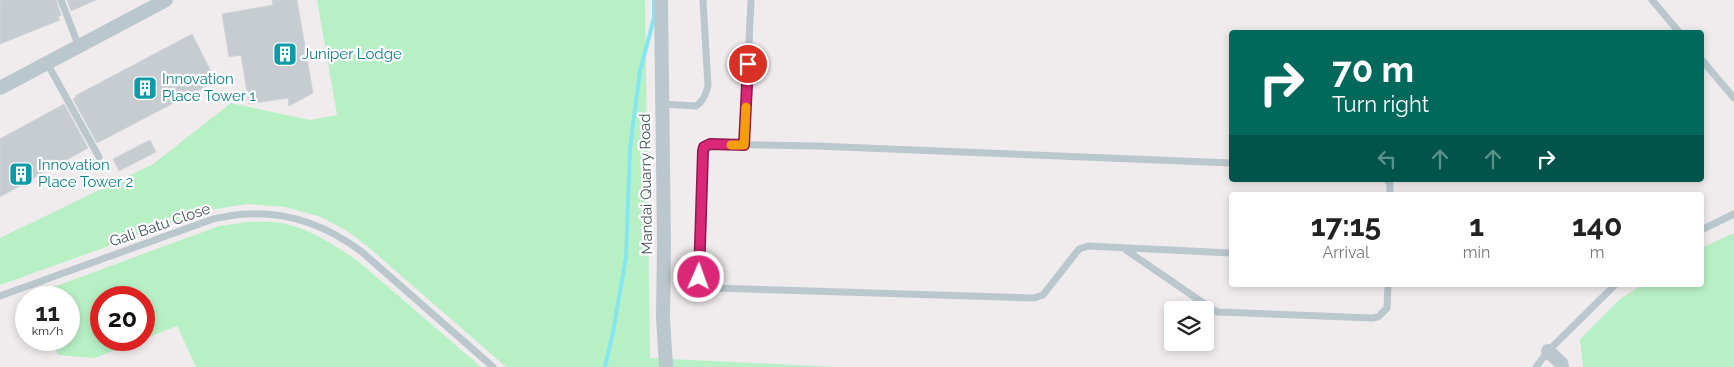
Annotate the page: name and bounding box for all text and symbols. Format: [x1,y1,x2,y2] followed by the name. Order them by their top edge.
[272,41,298,67] building icon: Juniper Lodge
[727,43,769,85] pin
[302,45,402,63] place label: Juniper Lodge
[1332,49,1414,90] text: 70 m
[734,50,762,78] icon: arrive
[1249,50,1314,115] icon: right
[162,70,257,105] place label: Innovation Place Tower 1
[132,75,158,101] building icon: Innovation Place Tower 1
[1332,91,1429,117] text: Turn right
[636,113,656,255] street label: Mandai Quarry Road
[1373,145,1401,173] icon: left
[1426,145,1454,173] icon: ahead
[1479,145,1507,173] icon: ahead
[1532,145,1560,173] icon: right
[38,156,134,191] place label: Innovation Place Tower 2
[8,161,34,187] building icon: Innovation Place Tower 2
[107,199,213,251] street label: Gali Batu Close
[1311,208,1381,243] text: 17:15
[1469,208,1484,243] text: 1
[1572,208,1622,243] text: 140
[1322,243,1369,262] text: Arrival
[1463,243,1490,262] text: min
[1590,243,1605,262] text: m
[672,250,724,302] position arrow
[90,286,155,351] speed limit sign: 20
[35,297,60,327] text: 11
[1164,301,1214,351] map controls
[1164,301,1214,351] button: layers
[32,324,63,338] text: km/h

